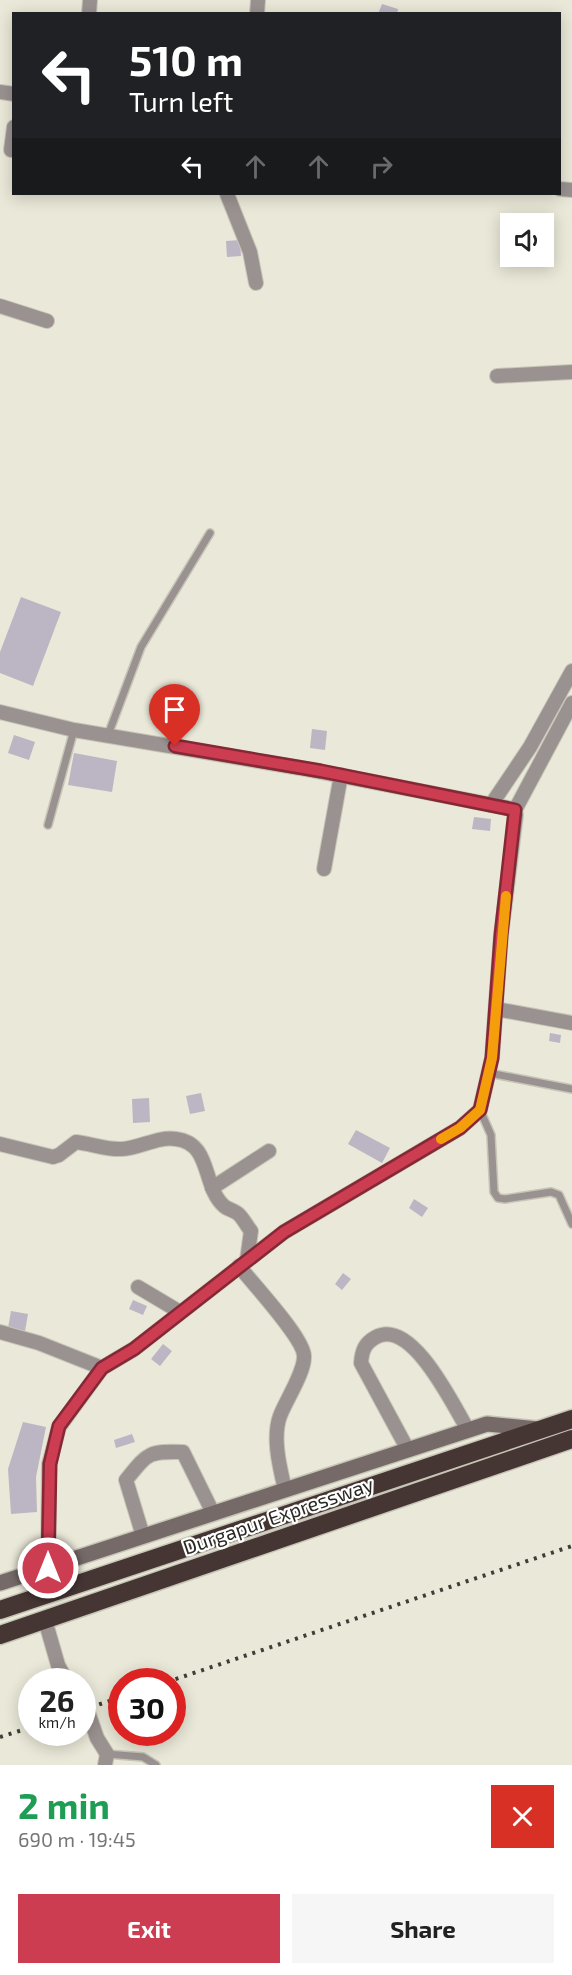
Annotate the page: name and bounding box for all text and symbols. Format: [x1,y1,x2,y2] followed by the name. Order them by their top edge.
[129,34,243,84] text: 510 m
[30,36,108,114] icon: left
[129,85,233,117] text: Turn left
[176,150,209,183] icon: left
[239,150,272,183] icon: ahead
[302,150,335,183] icon: ahead
[365,150,398,183] icon: right
[500,213,554,267] map controls
[500,213,554,267] button: sound
[149,684,200,746] pin
[158,693,191,726] icon: arrive
[180,1471,377,1559] street label: Durgapur Expressway
[16,1536,80,1600] position arrow
[108,1668,186,1746] speed limit sign: 30
[39,1682,75,1718] text: 26
[38,1713,76,1731] text: km/h
[18,1783,110,1826] text: 2 min
[491,1785,554,1848] button: close
[18,1827,136,1851] text: 690 m · 19:45
[18,1894,280,1963] button: Exit
[292,1894,554,1963] button: Share

